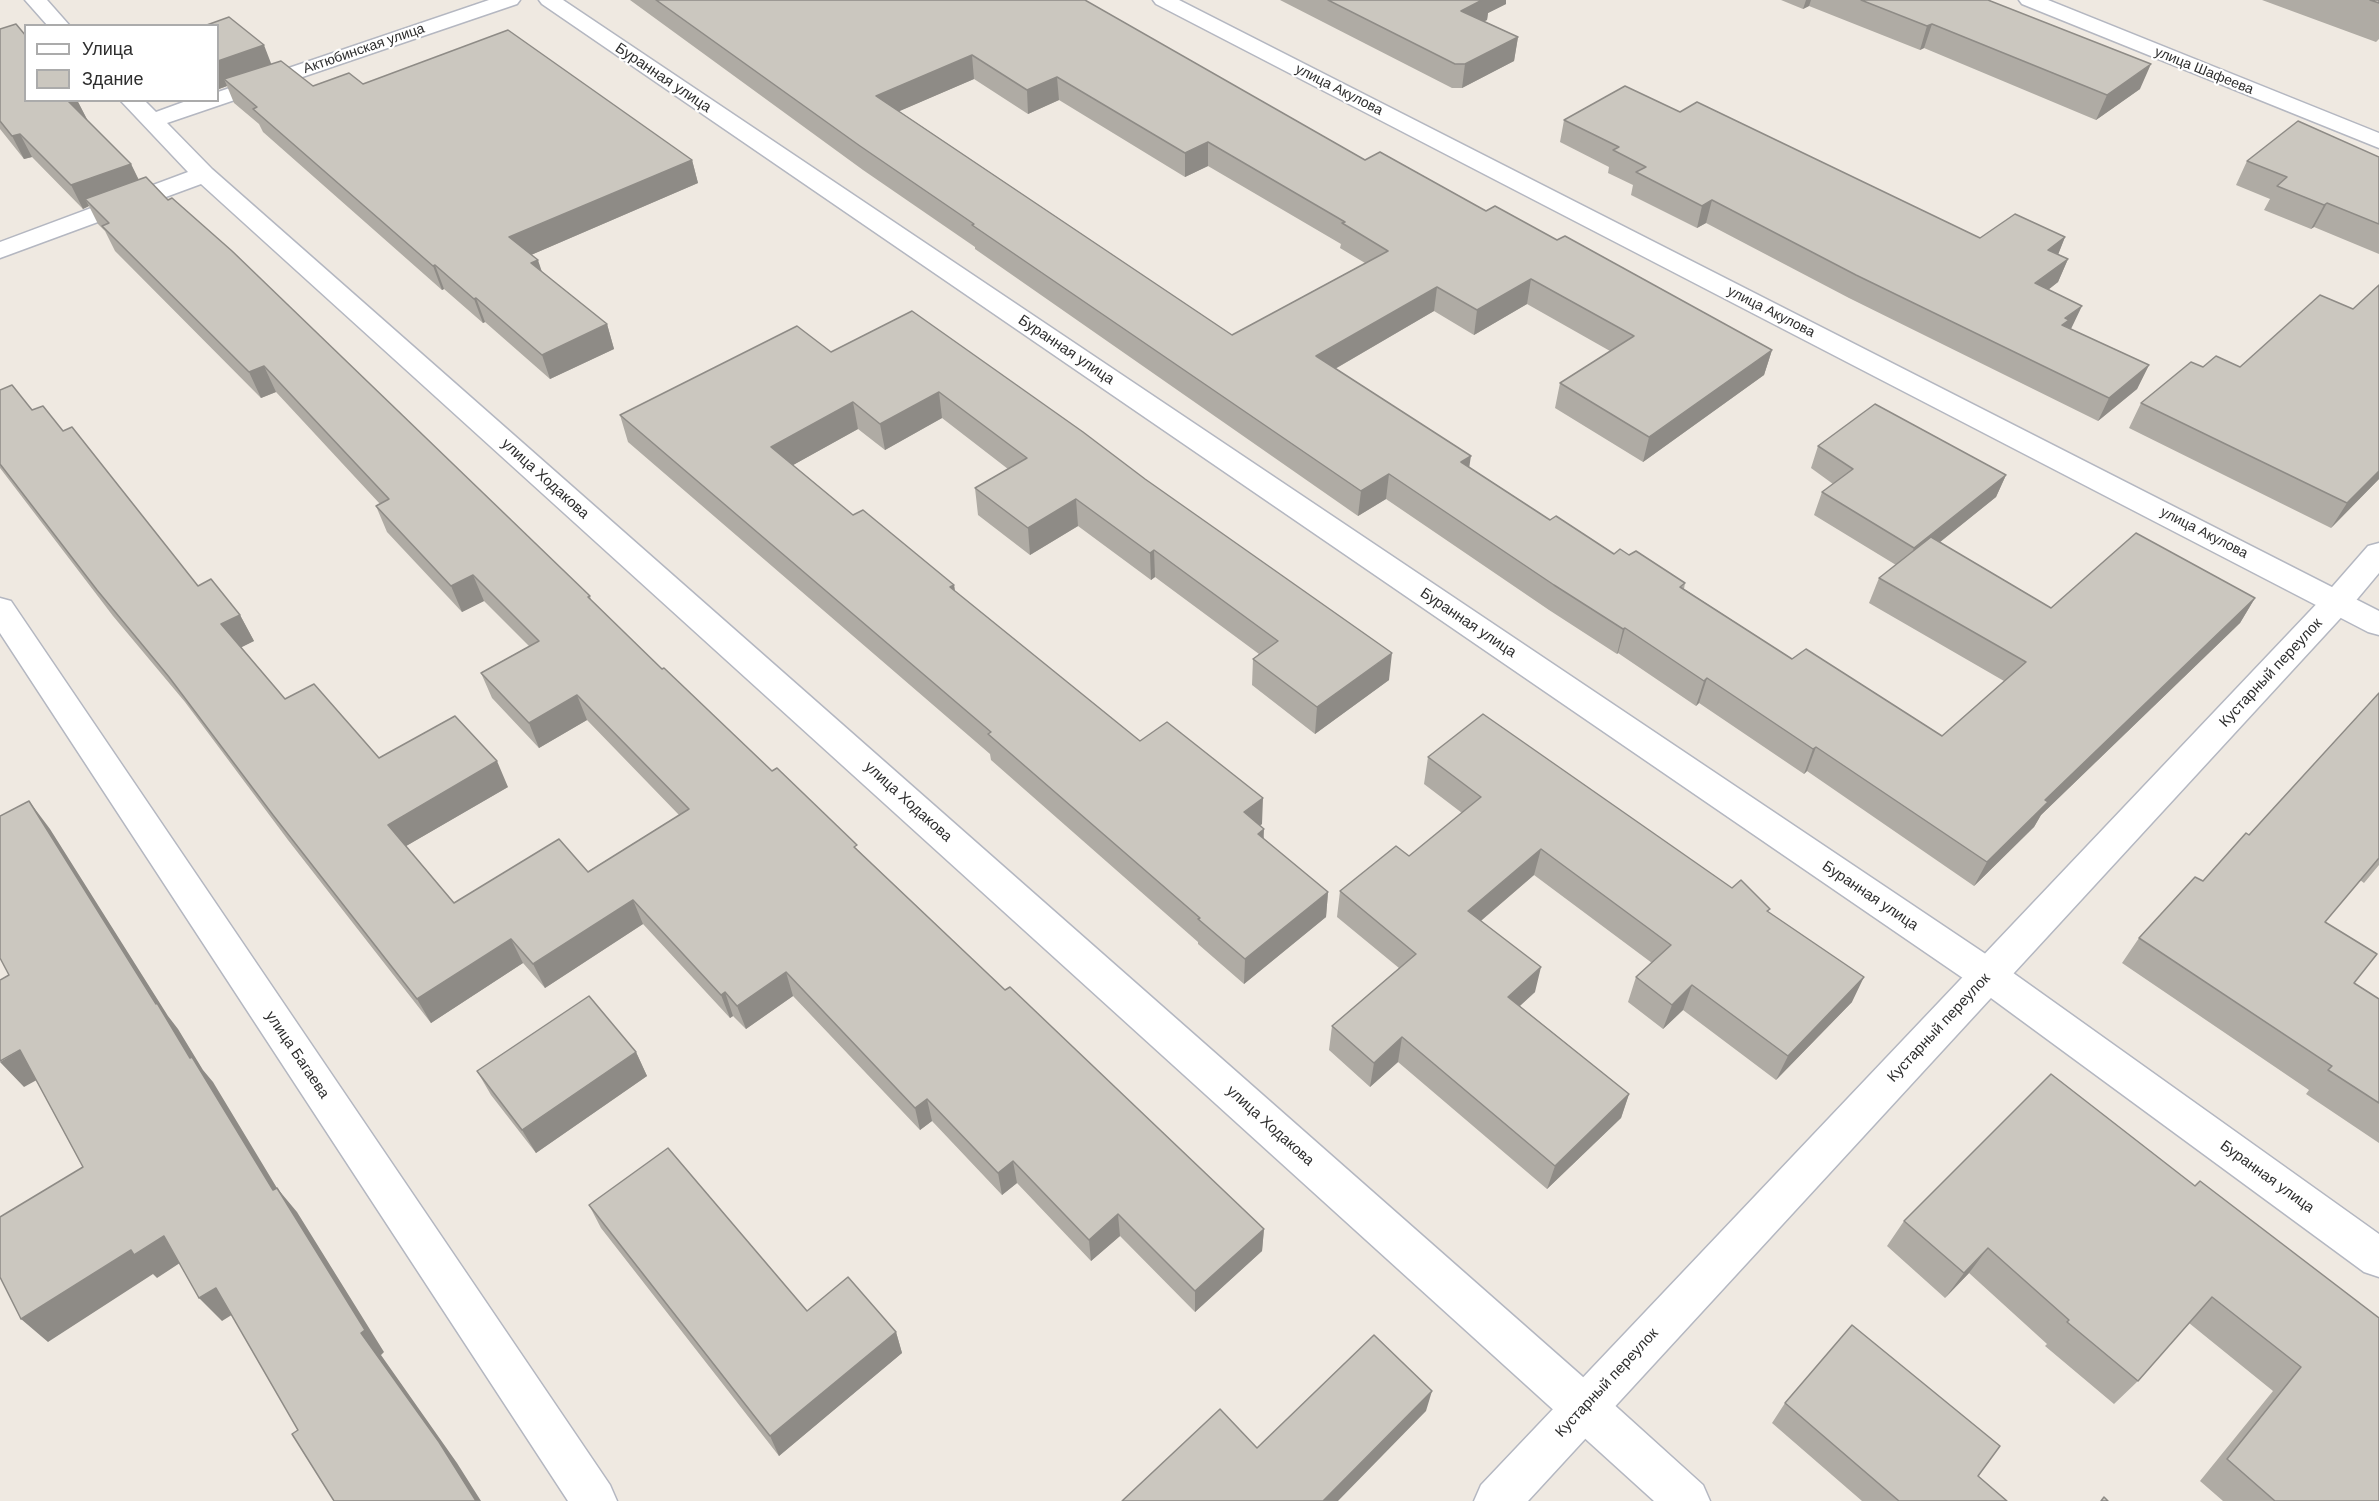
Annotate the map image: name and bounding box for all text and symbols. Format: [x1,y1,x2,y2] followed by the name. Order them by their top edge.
[301,20,427,78] street label: Актюбинская улица
[24,24,219,102] legend
[82,39,133,59] text: Улица
[612,39,714,117] street label: Буранная улица
[2152,44,2256,98] street label: улица Шафеева
[1292,61,1386,119] street label: улица Акулова
[82,69,143,89] text: Здание
[1724,283,1818,341] street label: улица Акулова
[1015,311,1117,389] street label: Буранная улица
[498,435,592,523] street label: улица Ходакова
[2157,504,2251,562] street label: улица Акулова
[1417,584,1519,662] street label: Буранная улица
[2216,615,2326,731] street label: Кустарный переулок
[861,758,955,846] street label: улица Ходакова
[1819,857,1921,935] street label: Буранная улица
[1884,970,1994,1086] street label: Кустарный переулок
[261,1008,333,1102] street label: улица Багаева
[1223,1082,1317,1170] street label: улица Ходакова
[2216,1137,2318,1217] street label: Буранная улица
[1552,1325,1662,1441] street label: Кустарный переулок

